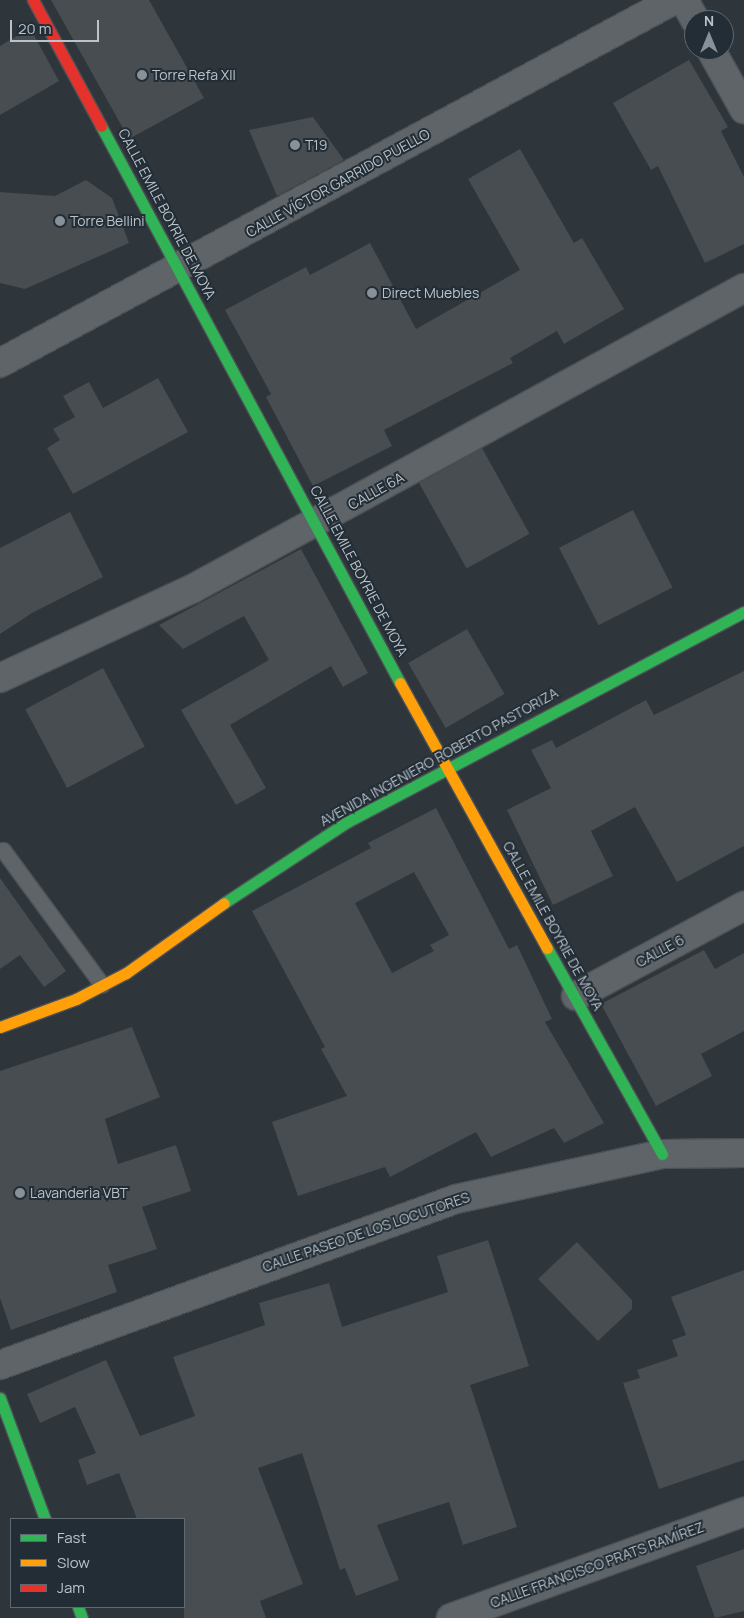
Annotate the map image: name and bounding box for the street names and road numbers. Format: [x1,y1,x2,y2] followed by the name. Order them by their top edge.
[243,125,433,241] street label: CALLE VÍCTOR GARRIDO PUELLO
[115,126,219,302] street label: CALLE EMILE BOYRIE DE MOYA
[345,469,407,513] street label: CALLE 6A
[307,483,411,659] street label: CALLE EMILE BOYRIE DE MOYA
[317,684,561,830] street label: AVENIDA INGENIERO ROBERTO PASTORIZA
[499,838,607,1014] street label: CALLE EMILE BOYRIE DE MOYA
[633,931,687,971] street label: CALLE 6
[260,1189,472,1275] street label: CALLE PASEO DE LOS LOCUTORES
[488,1518,706,1612] street label: CALLE FRANCISCO PRATS RAMÍREZ

